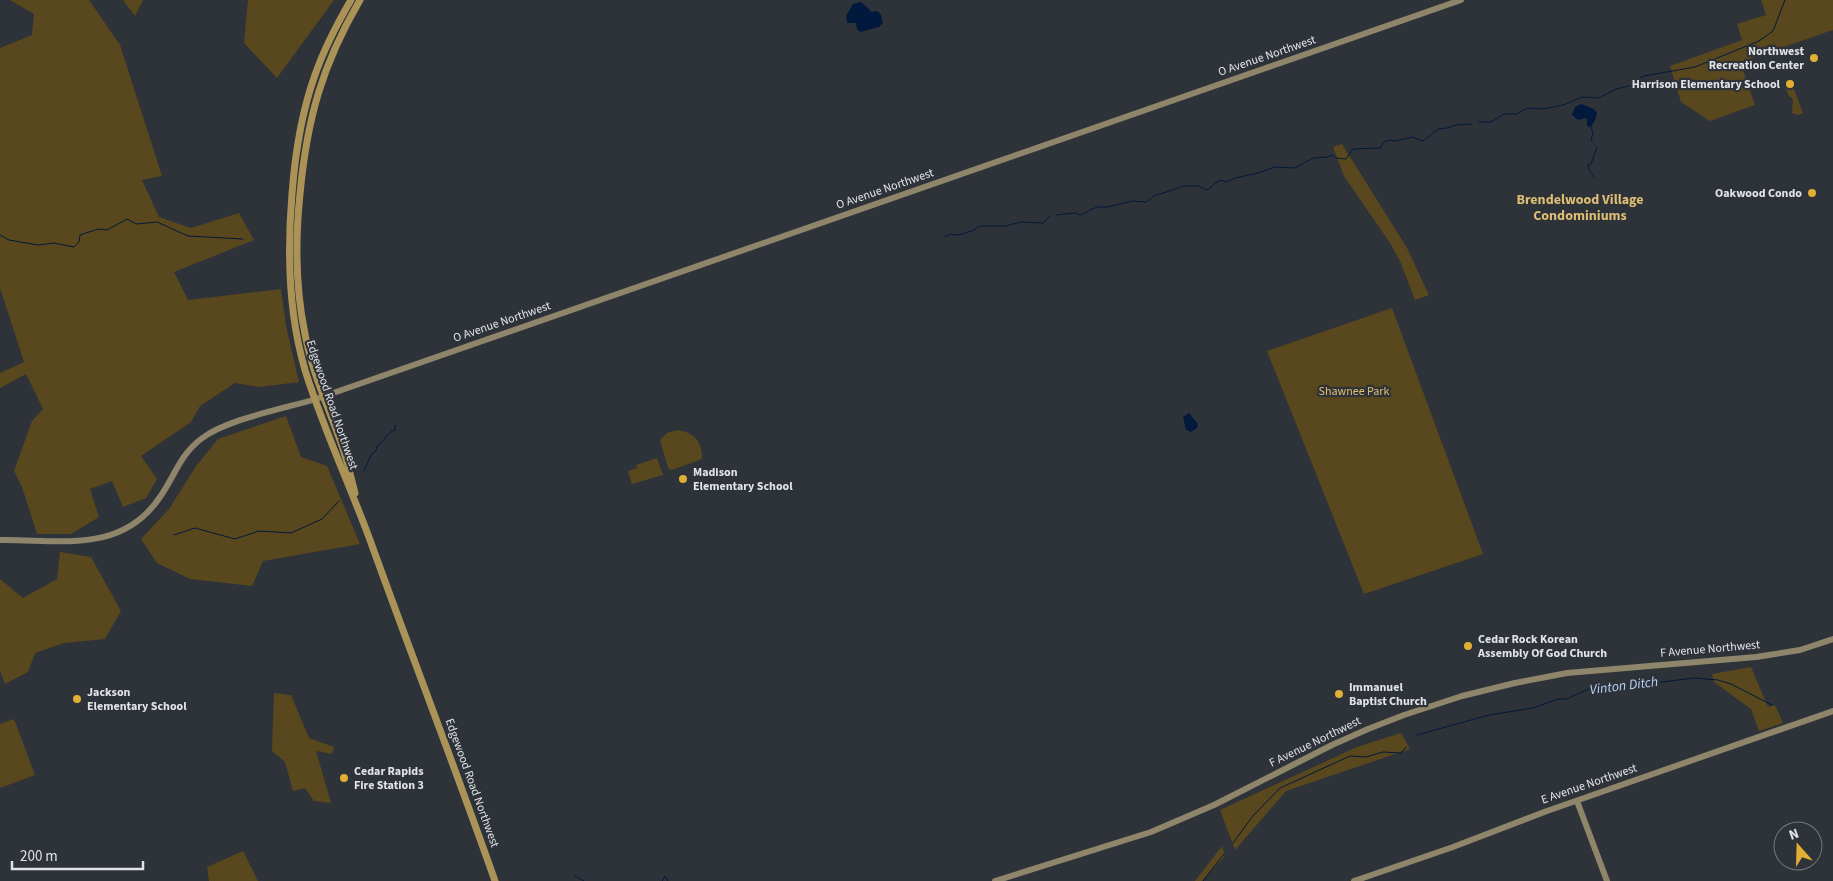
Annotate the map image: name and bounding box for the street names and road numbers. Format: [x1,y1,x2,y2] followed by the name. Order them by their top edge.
[1216,31,1318,81] street label: O Avenue Northwest
[834,164,936,214] street label: O Avenue Northwest
[451,297,553,347] street label: O Avenue Northwest
[302,338,362,472] street label: Edgewood Road Northwest
[1659,636,1761,662] street label: F Avenue Northwest
[1266,712,1364,772] street label: F Avenue Northwest
[441,716,503,850] street label: Edgewood Road Northwest
[1539,760,1639,808] street label: E Avenue Northwest

